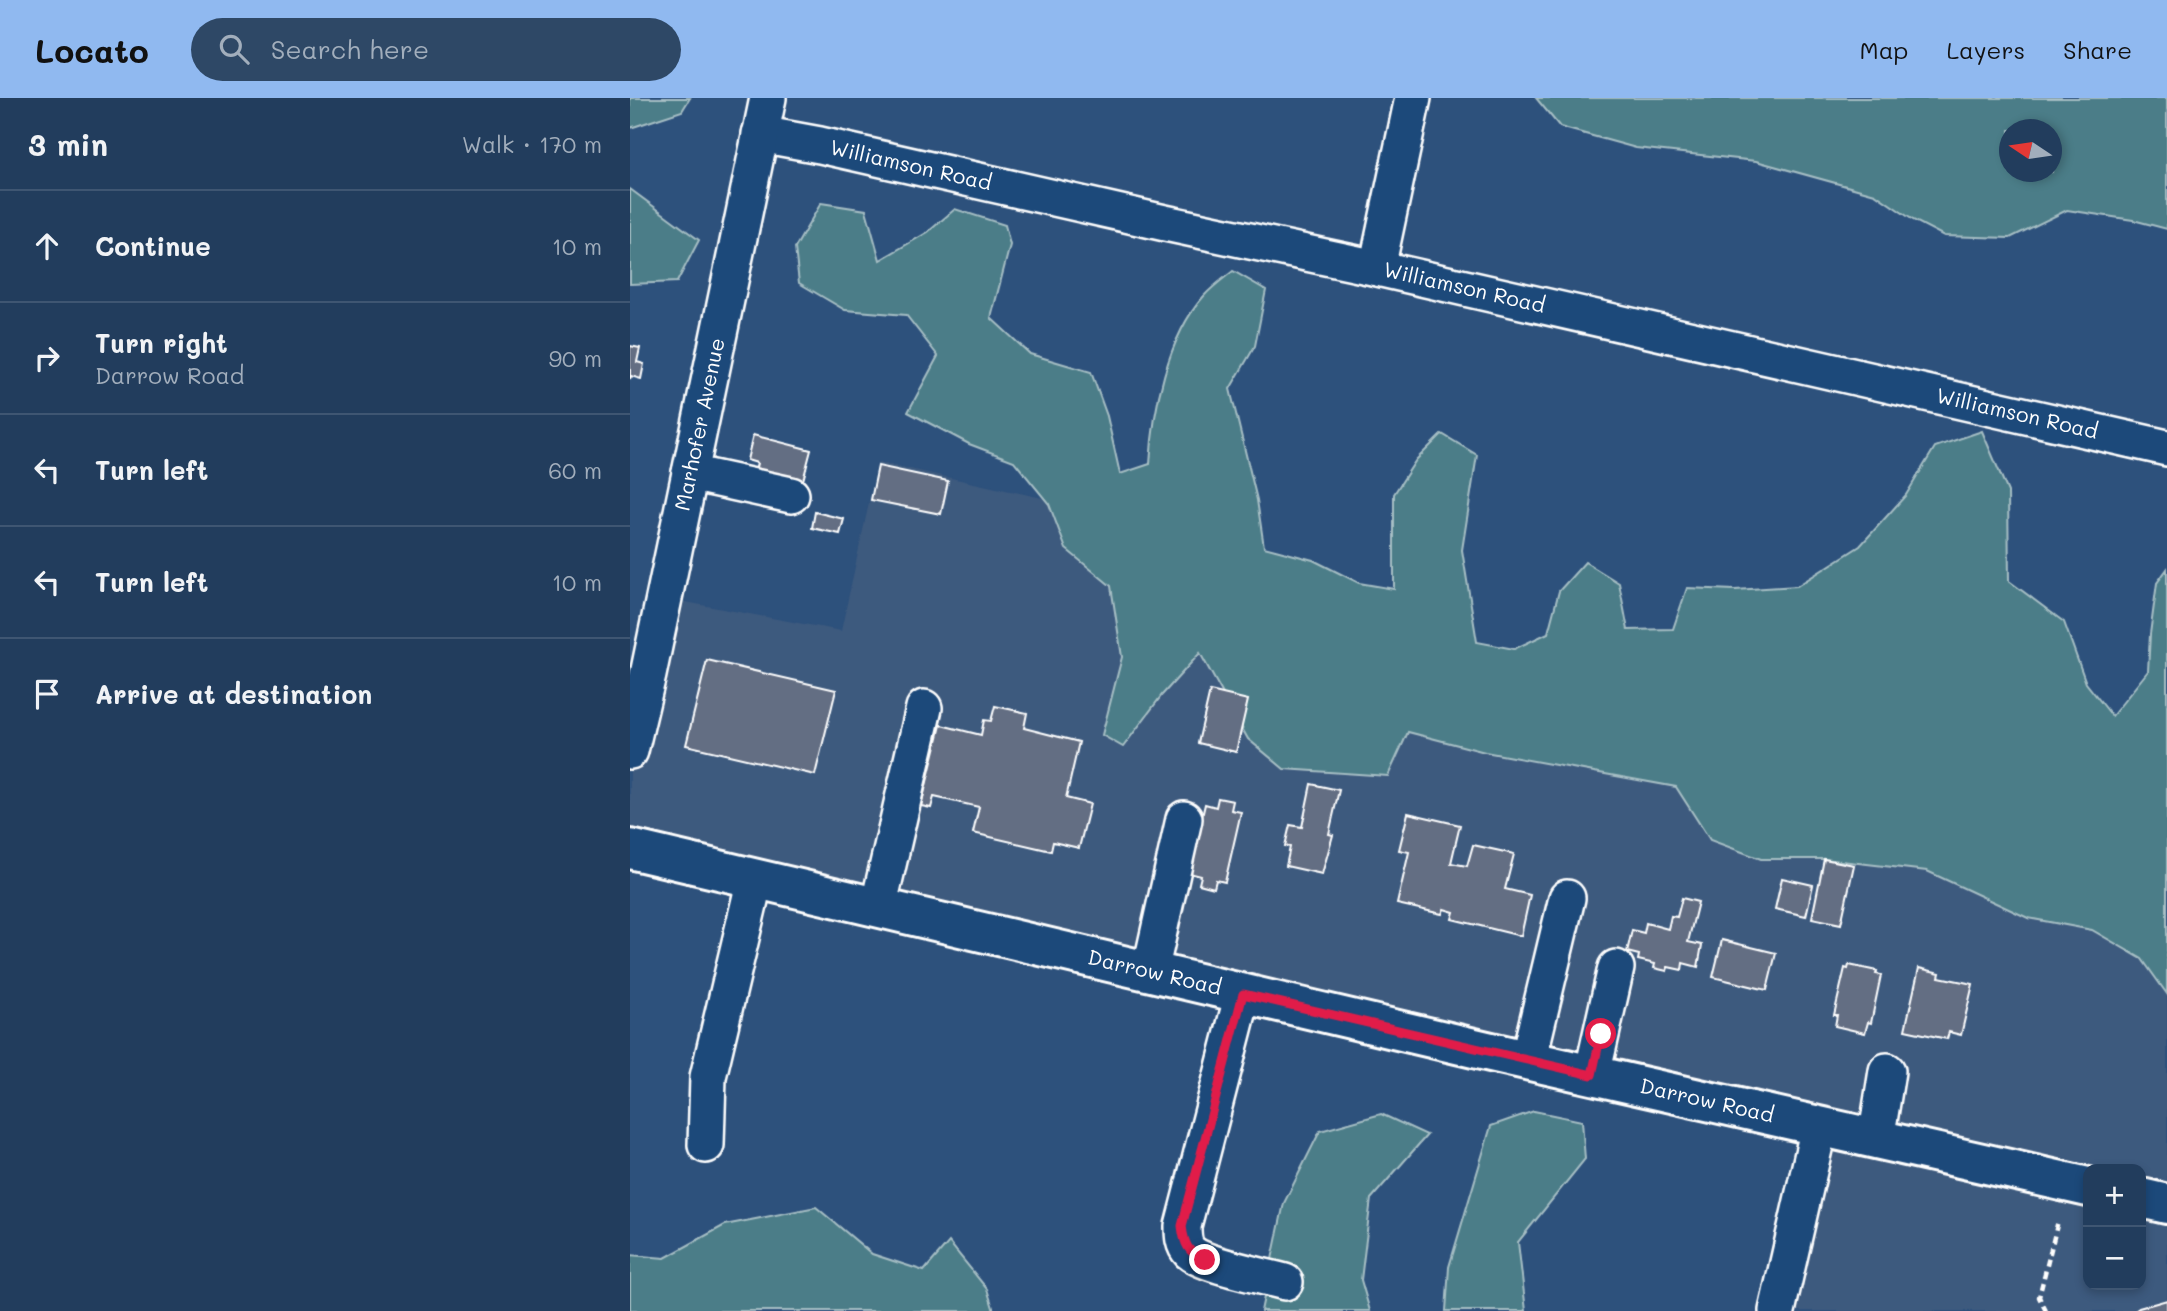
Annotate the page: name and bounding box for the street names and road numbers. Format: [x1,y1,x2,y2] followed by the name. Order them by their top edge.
[828,133,995,195] street label: Williamson Road
[1381,255,1548,318] street label: Williamson Road
[668,335,730,513] street label: Marhofer Avenue
[1934,381,2101,444] street label: Williamson Road
[1085,942,1224,1000] street label: Darrow Road
[1638,1071,1777,1128] street label: Darrow Road

